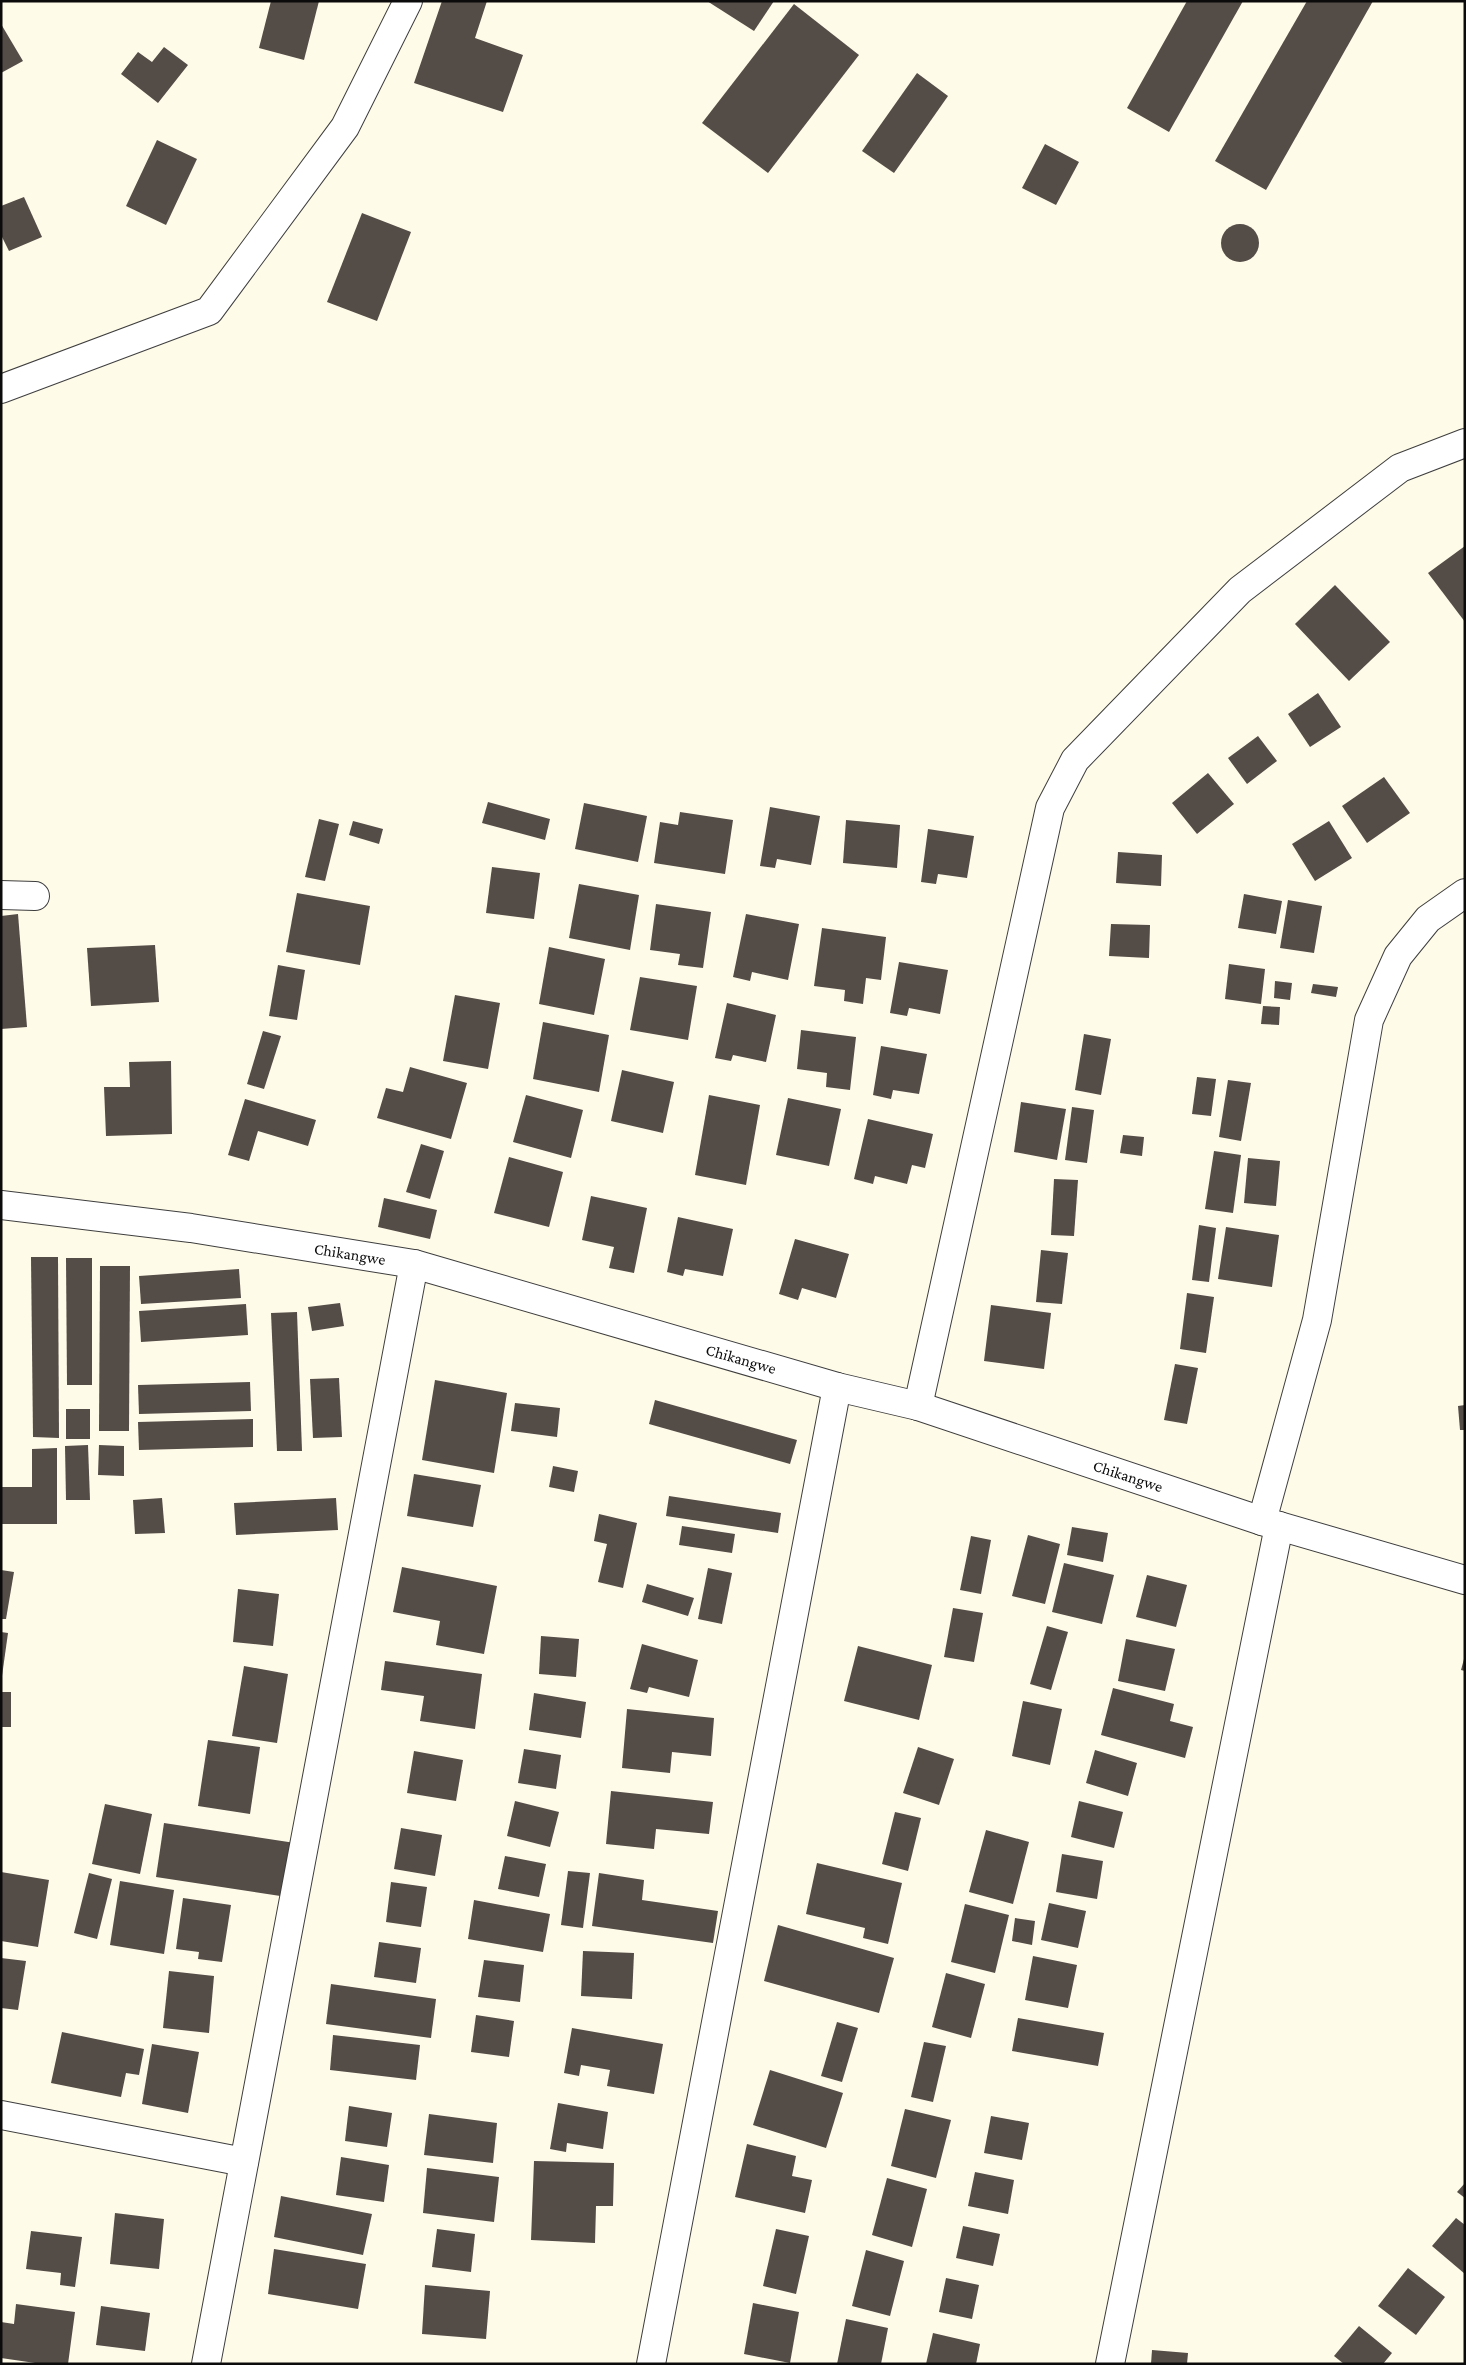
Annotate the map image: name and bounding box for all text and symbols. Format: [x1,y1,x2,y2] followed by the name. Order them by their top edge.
[313,1240,387,1269] street label: Chikangwe
[704,1341,778,1378] street label: Chikangwe
[1091,1457,1165,1496] street label: Chikangwe

